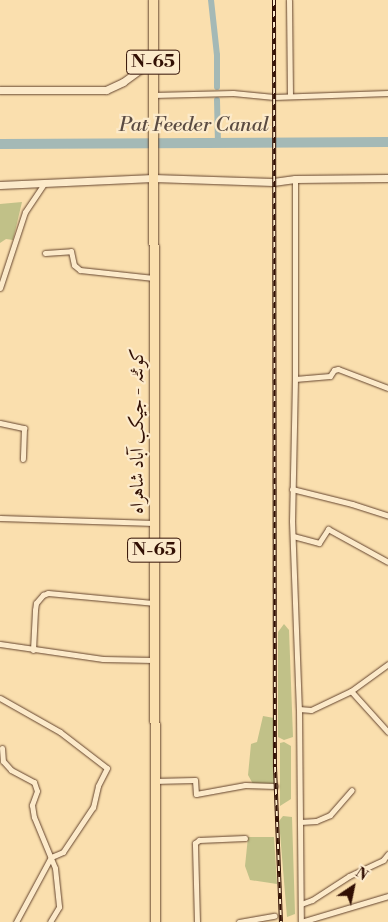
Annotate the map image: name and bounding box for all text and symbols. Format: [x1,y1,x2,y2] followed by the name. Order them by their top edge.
[126,46,180,78] road number: N-65
[119,113,269,137] water label: Pat Feeder Canal
[127,348,149,514] street label: کوئٹہ - جیکب آباد شاہراہ
[126,534,182,566] road number: N-65
[328,862,378,912] north arrow
[352,864,371,885] text: N

